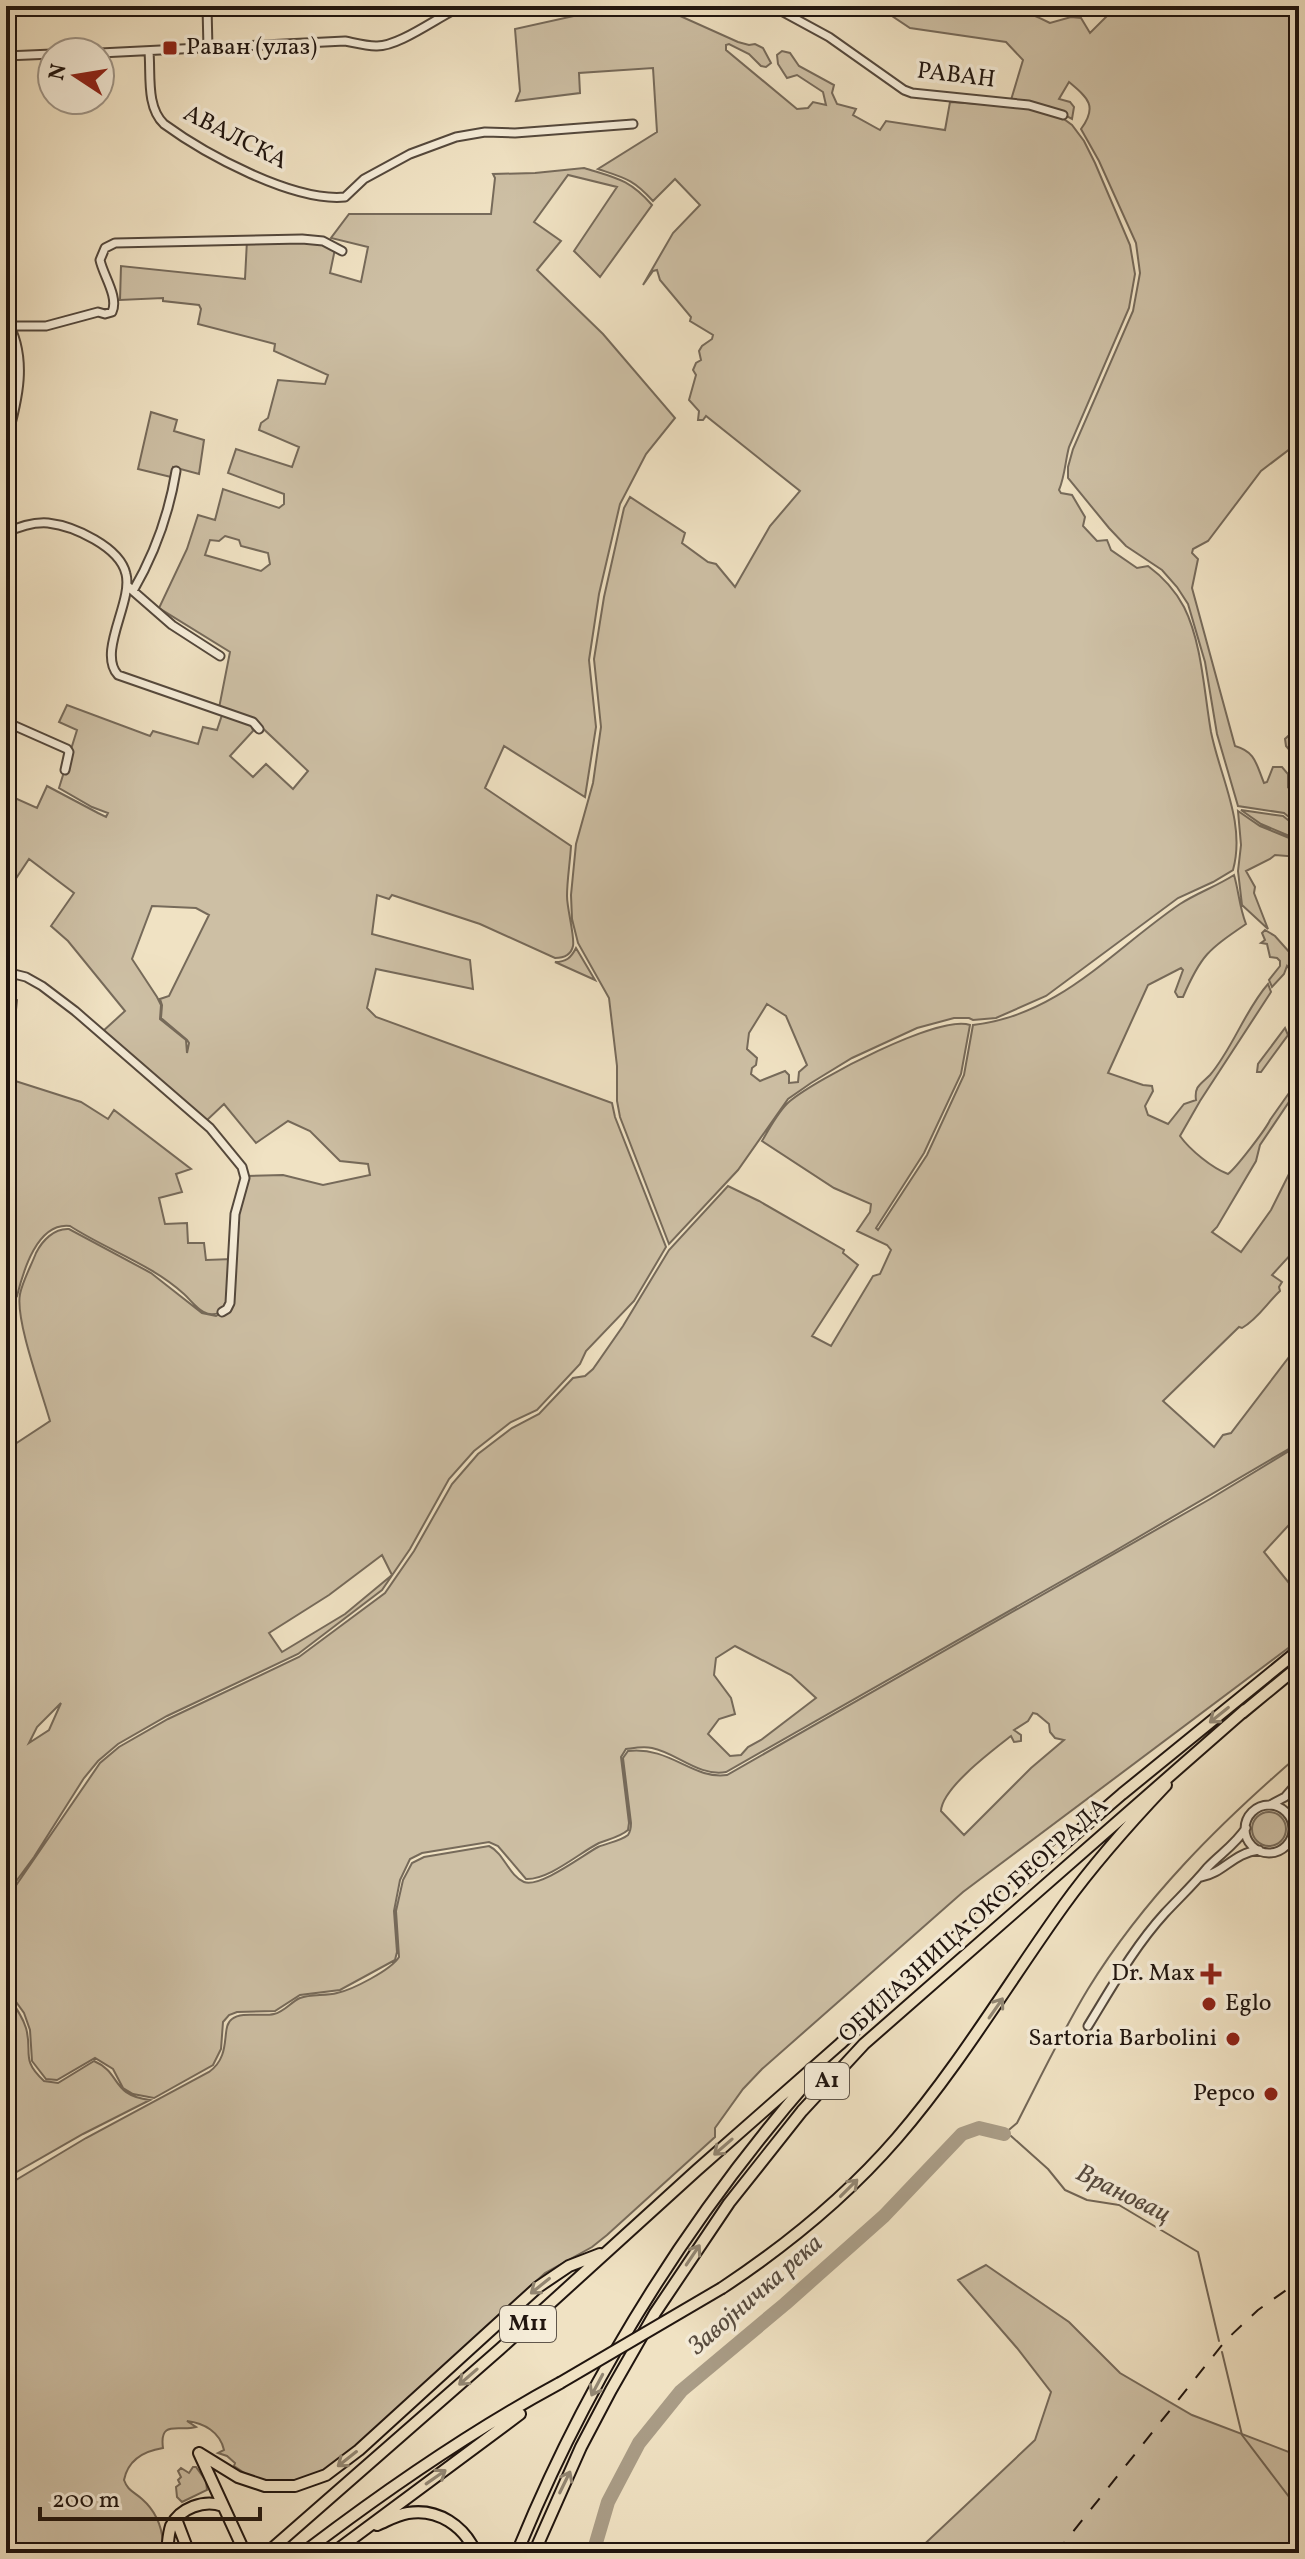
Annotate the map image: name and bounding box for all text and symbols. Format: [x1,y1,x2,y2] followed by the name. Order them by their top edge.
[186,31,317,65] place label: Раван (улаз)
[36,36,116,116] north arrow
[161,39,179,57] marker: Раван (улаз)
[915,54,997,98] street label: РАВАН
[42,61,76,83] text: N
[177,97,293,179] street label: АВАЛСКА
[1209,1706,1230,1724] one-way arrow
[832,1790,1116,2052] street label: ОБИЛАЗНИЦА ОКО БЕОГРАДА
[1111,1957,1195,1991] place label: Dr. Max
[1202,1965,1220,1983] marker: Dr. Max
[1225,1987,1272,2021] place label: Eglo
[1200,1995,1218,2013] marker: Eglo
[987,1997,1004,2019] one-way arrow
[1028,2022,1217,2056] place label: Sartoria Barbolini
[1224,2030,1242,2048] marker: Sartoria Barbolini
[805,2063,849,2099] road number: A1
[1193,2077,1255,2111] place label: Pepco
[1262,2085,1280,2103] marker: Pepco
[714,2137,734,2155] one-way arrow
[1070,2156,1176,2232] water label: Врановац
[839,2179,858,2198] one-way arrow
[680,2226,831,2364] water label: Завојничка река
[684,2245,701,2267] one-way arrow
[530,2277,551,2295] one-way arrow
[500,2306,556,2342] road number: M11
[458,2368,478,2386] one-way arrow
[588,2373,604,2396] one-way arrow
[337,2451,358,2468] one-way arrow
[425,2469,447,2485] one-way arrow
[558,2470,573,2494] one-way arrow
[40,2471,260,2521] scale bar
[52,2484,120,2518] text: 200 m

